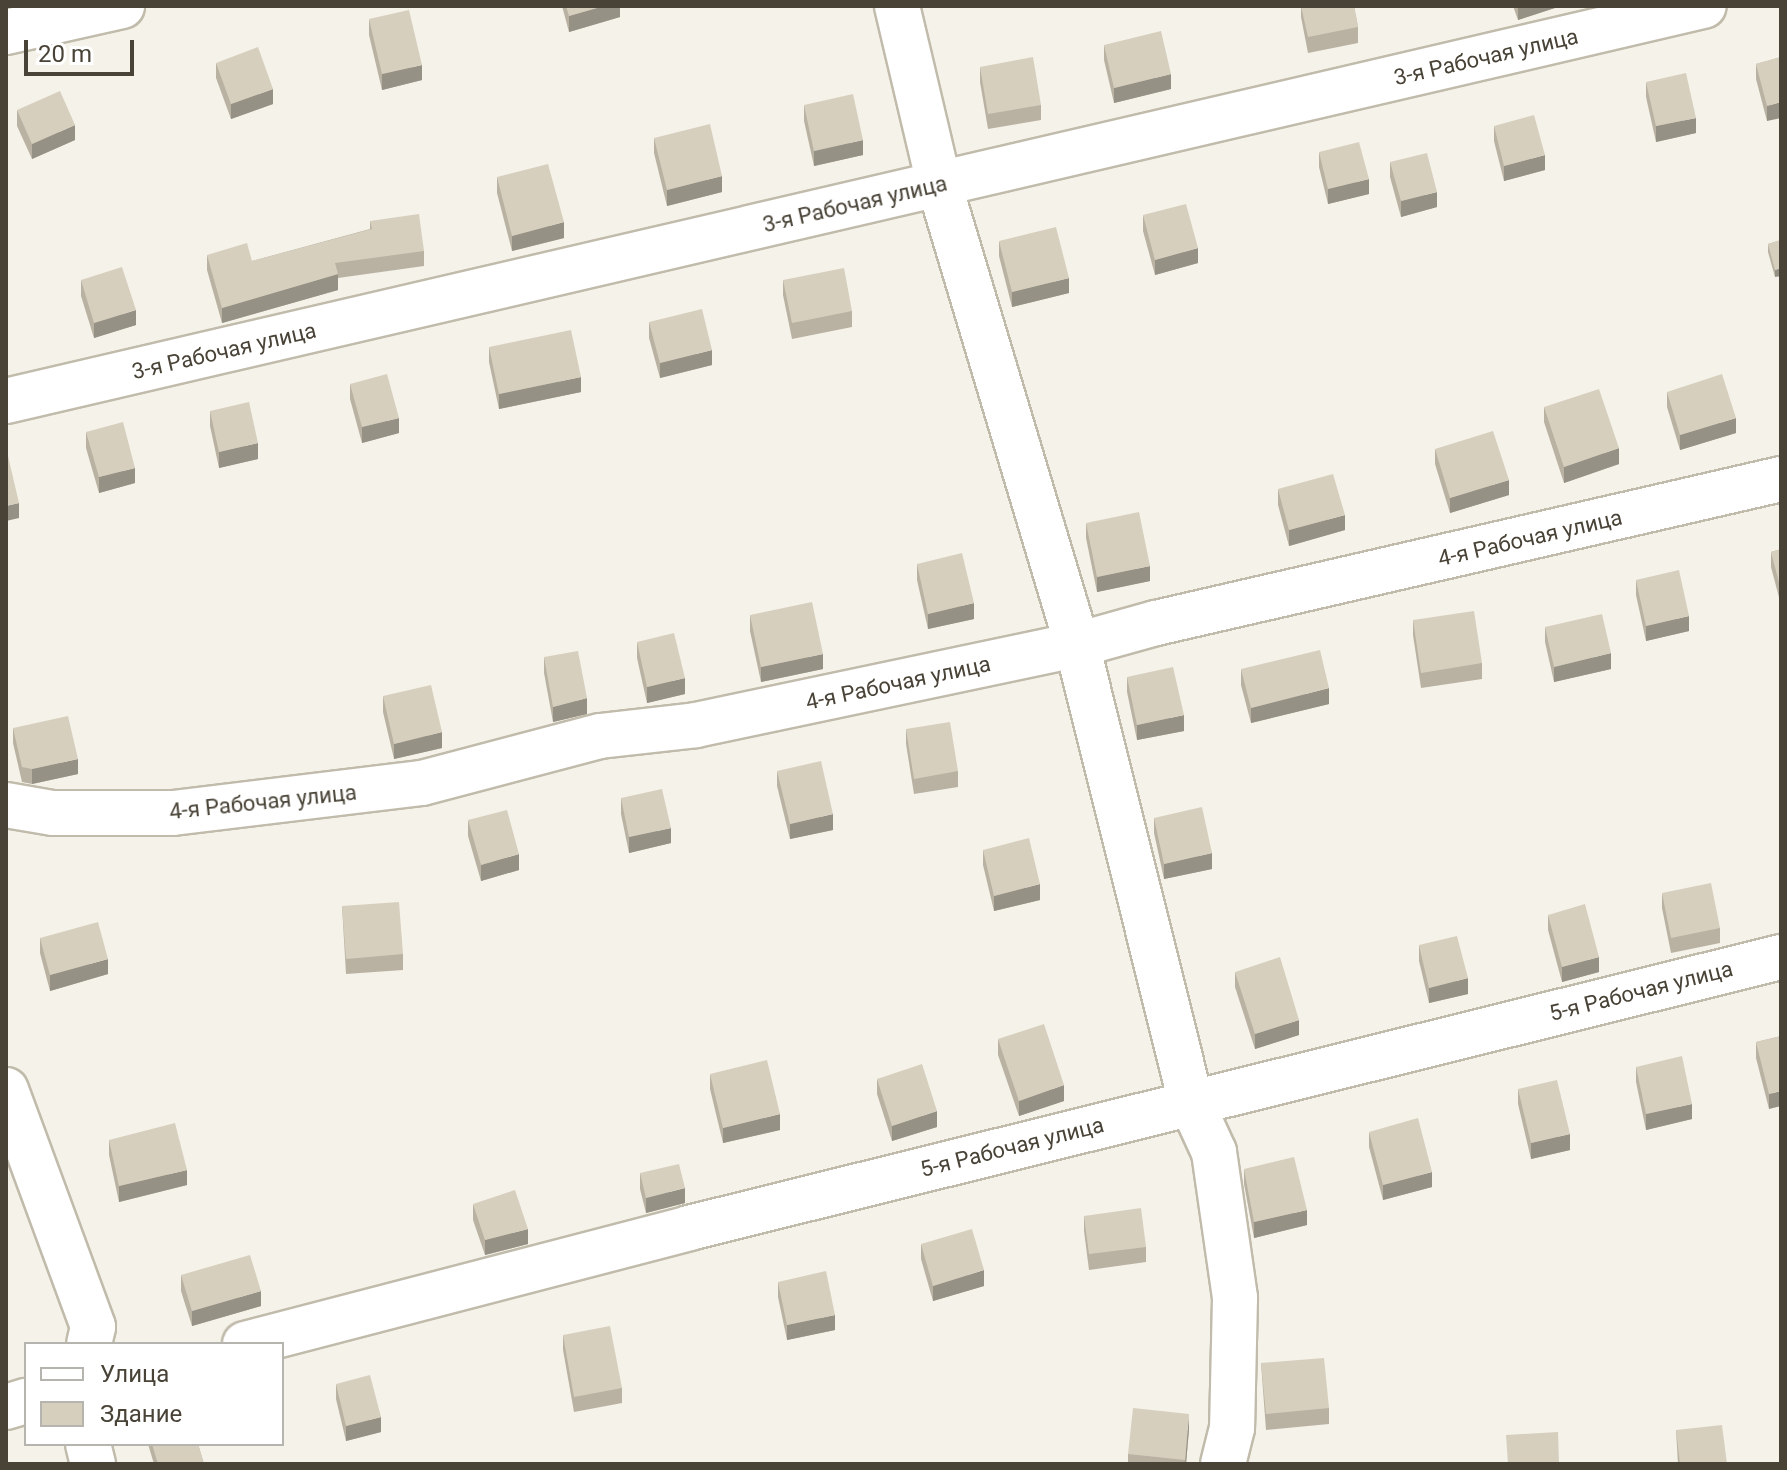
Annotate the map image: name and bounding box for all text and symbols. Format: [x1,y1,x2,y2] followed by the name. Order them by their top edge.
[1391,23,1581,91] street label: 3-я Рабочая улица
[28,24,138,74] scale bar
[38,40,92,68] text: 20 m
[760,170,950,238] street label: 3-я Рабочая улица
[129,317,319,385] street label: 3-я Рабочая улица
[1435,504,1625,572] street label: 4-я Рабочая улица
[803,651,993,715] street label: 4-я Рабочая улица
[168,779,358,825] street label: 4-я Рабочая улица
[1546,955,1736,1027] street label: 5-я Рабочая улица
[917,1111,1107,1183] street label: 5-я Рабочая улица
[24,1342,284,1446] legend
[100,1360,169,1388] text: Улица
[100,1400,182,1428] text: Здание

